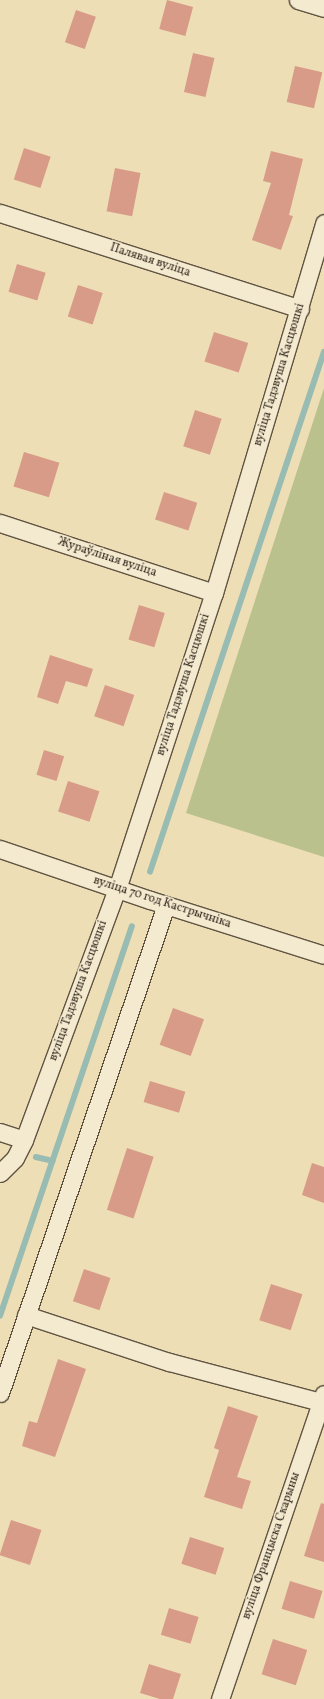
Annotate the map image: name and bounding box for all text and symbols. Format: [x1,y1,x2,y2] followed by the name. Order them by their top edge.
[108,241,192,281] street label: Палявая вуліца
[251,302,309,448] street label: вуліца Тадэвуша Касцюшкі
[56,535,158,581] street label: Жураўліная вуліца
[154,612,214,758] street label: вуліца Тадэвуша Касцюшкі
[91,874,233,932] street label: вуліца 70 год Кастрычніка
[47,919,111,1063] street label: вуліца Тадэвуша Касцюшкі
[240,1471,304,1621] street label: вуліца Францыска Скарыны

